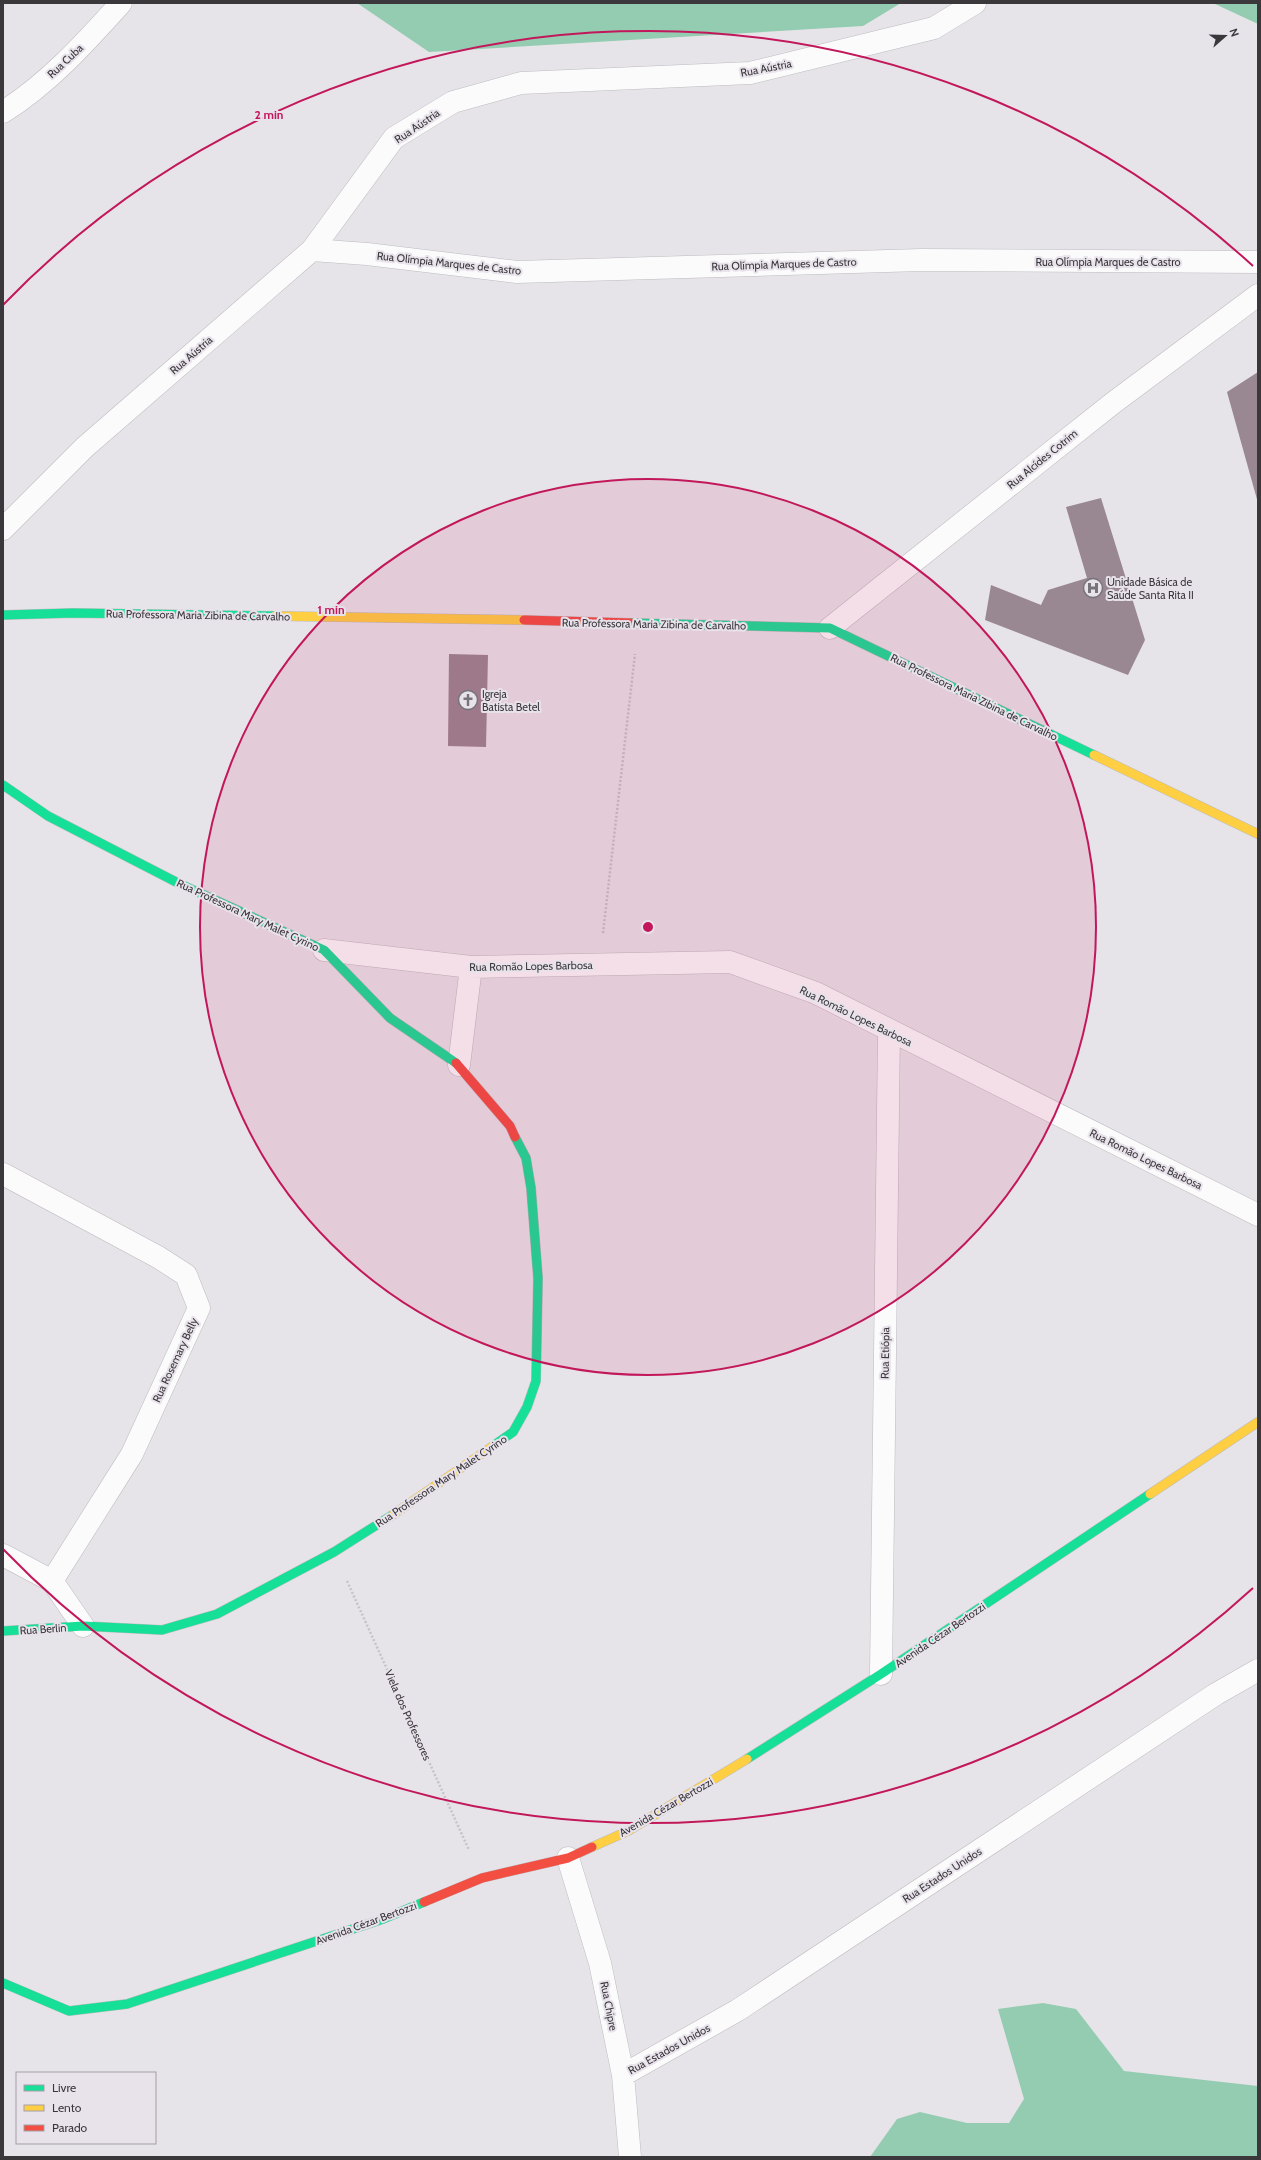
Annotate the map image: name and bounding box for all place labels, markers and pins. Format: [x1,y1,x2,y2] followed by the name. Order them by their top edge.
[1107,575,1194,602] place label: Unidade Básica de Saúde Santa Rita II
[1082,577,1104,599] hospital icon: Unidade Básica de Saúde Santa Rita II
[482,687,540,714] place label: Igreja Batista Betel
[457,689,479,711] church icon: Igreja Batista Betel
[641,920,655,934] centre of rings

